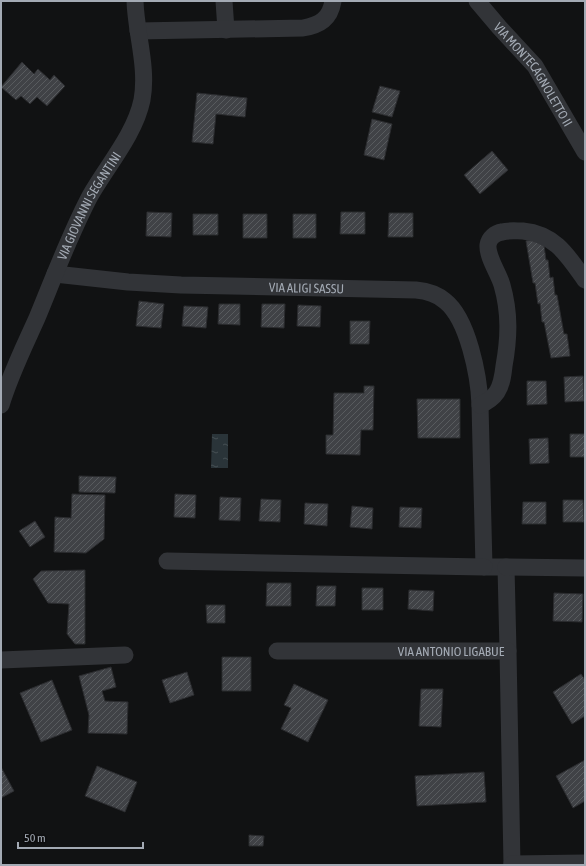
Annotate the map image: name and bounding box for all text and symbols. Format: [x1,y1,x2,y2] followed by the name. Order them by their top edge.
[491,20,575,129] street label: VIA MONTECAGNOLETTO II
[54,149,124,262] street label: VIA GIOVANNI SEGANTINI
[269,280,344,296] street label: VIA ALIGI SASSU
[398,644,505,659] street label: VIA ANTONIO LIGABUE
[18,824,143,850] scale bar
[24,831,46,845] text: 50 m

